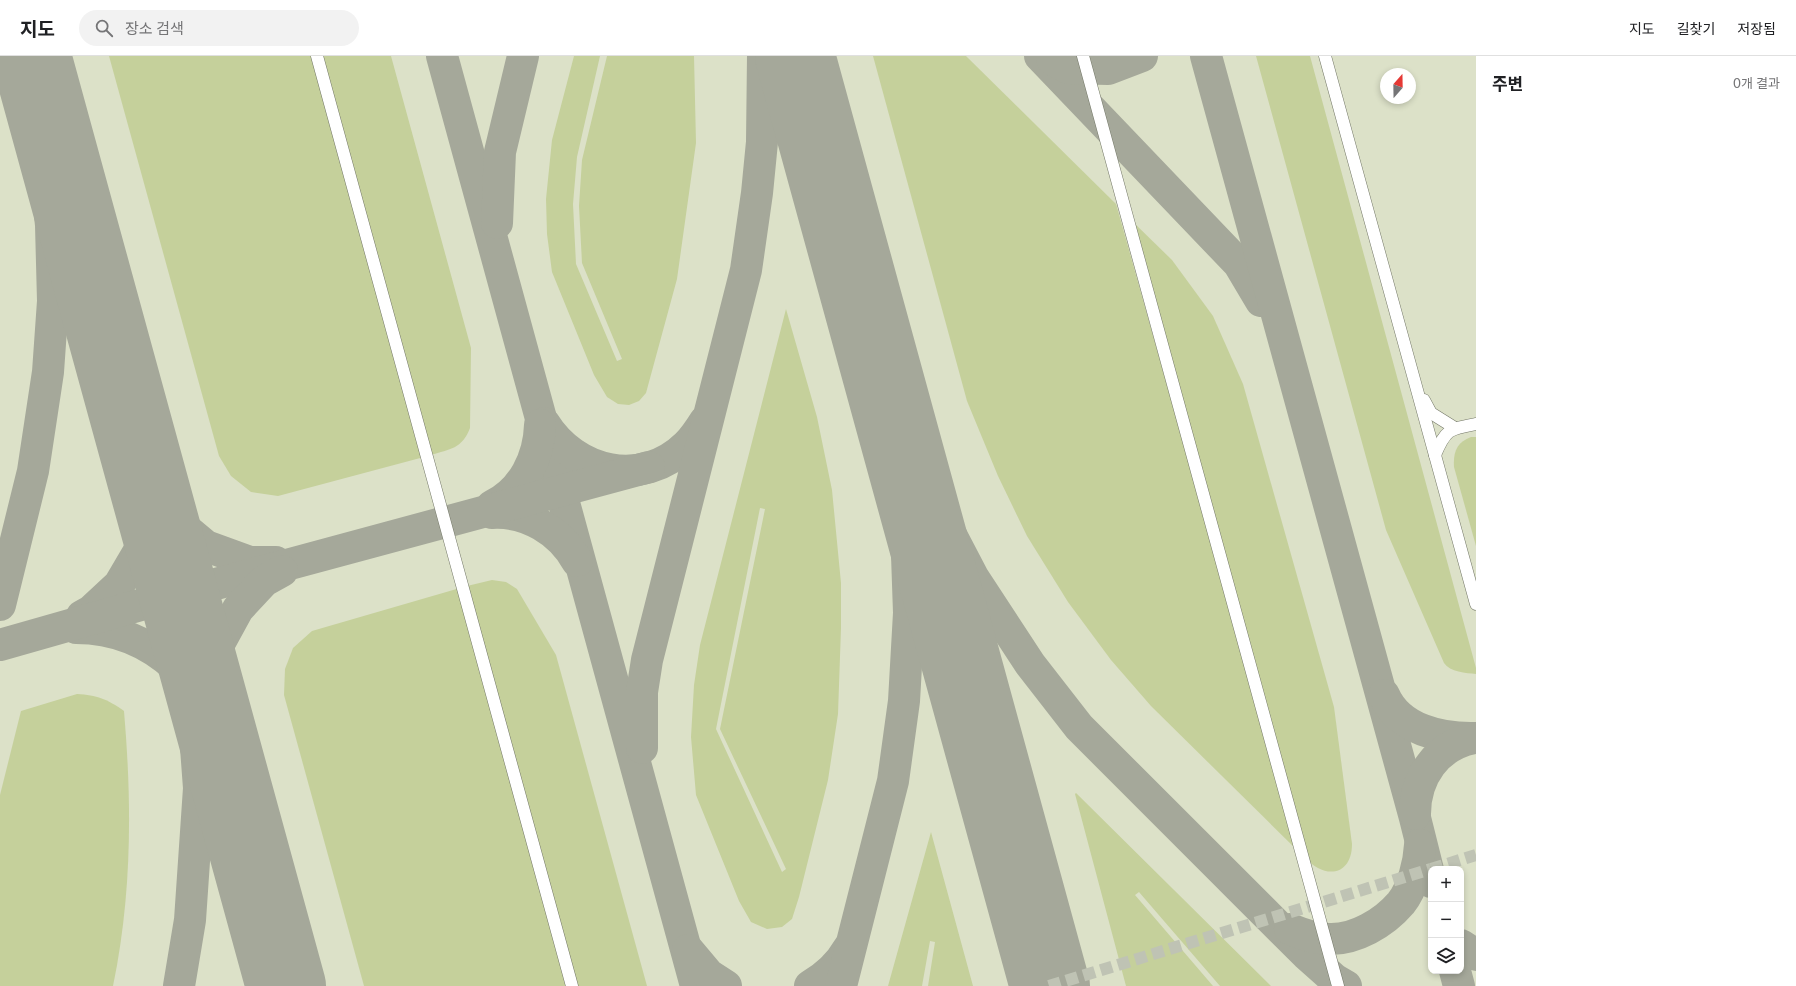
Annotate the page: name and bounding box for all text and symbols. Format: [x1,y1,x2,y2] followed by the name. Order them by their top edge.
[79,10,359,46] search box
[93,17,115,39] icon: search
[20,18,55,40] text: 지도
[125,20,184,37] text: 장소 검색
[1629,21,1655,37] text: 지도
[1677,21,1715,37] text: 길찾기
[1737,21,1776,37] text: 저장됨
[1380,68,1416,104] north arrow
[1492,74,1523,94] text: 주변
[1733,76,1780,91] text: 0개 결과
[1428,866,1464,974] map controls
[1428,866,1464,902] button: +
[1428,902,1464,938] button: −
[1428,938,1464,974] button: layers

